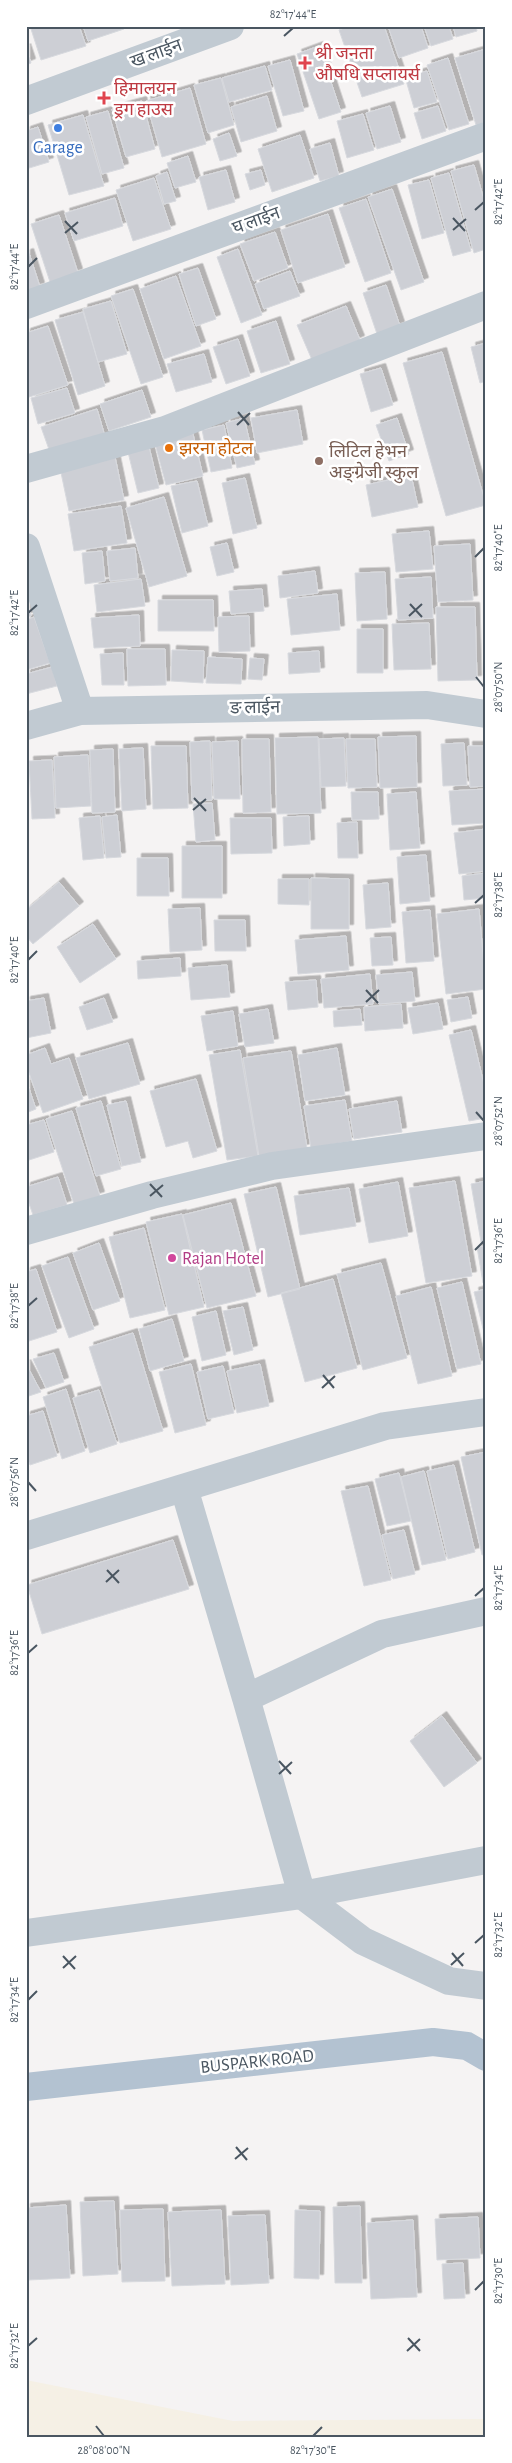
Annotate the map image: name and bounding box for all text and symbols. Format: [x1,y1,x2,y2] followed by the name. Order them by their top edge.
[270,8,316,20] text: 82°17'44"E
[127,33,185,72] street label: ख लाईन
[315,43,421,84] place label: श्री जनता औषधि सप्लायर्स
[299,57,311,69] marker: श्री जनता औषधि सप्लायर्स
[113,78,177,119] place label: हिमालयन ड्रग हाउस
[98,92,110,104] marker: हिमालयन ड्रग हाउस
[52,122,64,134] marker: Garage
[33,139,83,157] place label: Garage
[492,179,504,225] text: 82°17'42"E
[229,201,284,238] street label: घ लाईन
[8,244,20,290] text: 82°17'44"E
[179,438,254,458] place label: झरना होटल
[329,440,419,484] place label: लिटिल हेभन अङ्‍ग्रेजी स्कुल
[163,442,175,454] marker: झरना होटल
[313,455,325,467] marker: लिटिल हेभन अङ्‍ग्रेजी स्कुल
[492,524,504,572] text: 82°17'40"E
[8,590,20,636] text: 82°17'42"E
[492,662,504,712] text: 28°07'50"N
[229,696,281,717] street label: ङ लाईन
[492,872,504,918] text: 82°17'38"E
[8,936,20,984] text: 82°17'40"E
[492,1096,504,1146] text: 28°07'52"N
[492,1218,504,1264] text: 82°17'36"E
[182,1250,264,1268] place label: Rajan Hotel
[166,1252,178,1264] marker: Rajan Hotel
[8,1283,20,1329] text: 82°17'38"E
[8,1457,20,1507] text: 28°07'56"N
[492,1565,504,1611] text: 82°17'34"E
[8,1630,20,1676] text: 82°17'36"E
[492,1912,504,1958] text: 82°17'32"E
[8,1977,20,2023] text: 82°17'34"E
[199,2047,315,2077] street label: BUSPARK ROAD
[492,2258,504,2304] text: 82°17'30"E
[8,2323,20,2369] text: 82°17'32"E
[78,2444,130,2456] text: 28°08'00"N
[290,2444,336,2456] text: 82°17'30"E

